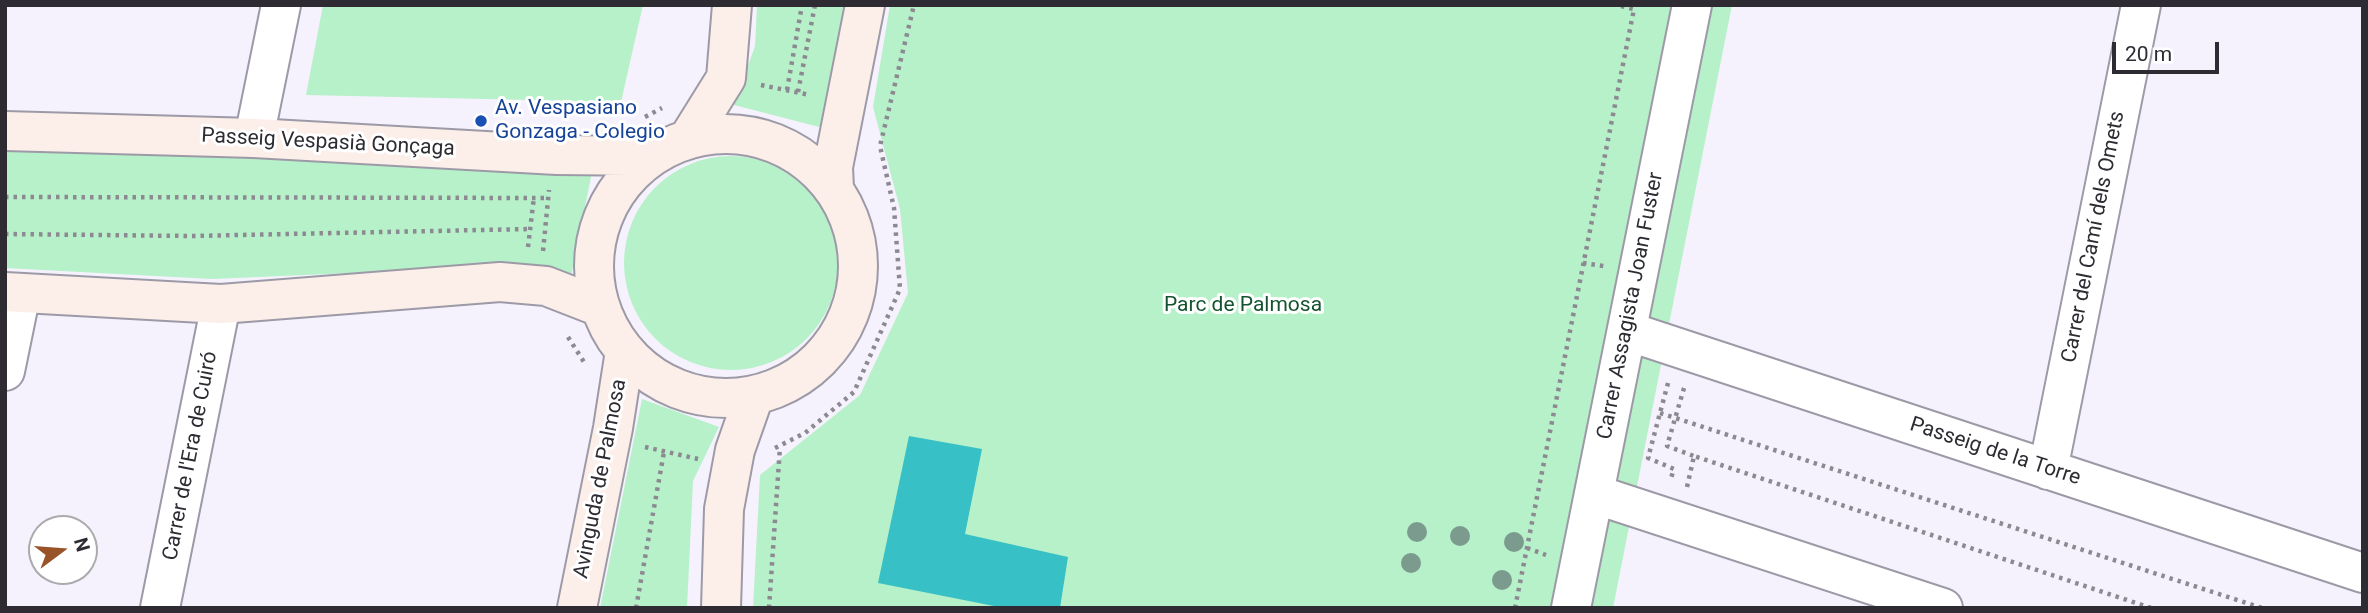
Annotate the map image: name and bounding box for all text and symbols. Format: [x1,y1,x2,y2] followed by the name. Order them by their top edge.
[2116,28,2223,72] scale bar
[2125,42,2172,66] text: 20 m
[495,96,665,146] place label: Av. Vespasiano Gonzaga - Colegio
[2057,109,2131,365] street label: Carrer del Camí dels Omets
[473,113,489,129] marker: Av. Vespasiano Gonzaga - Colegio
[201,124,455,162] street label: Passeig Vespasià Gonçaga
[1593,170,1669,442] street label: Carrer Assagista Joan Fuster
[1164,293,1322,319] park label: Parc de Palmosa
[158,349,224,563] street label: Carrer de l'Era de Cuiró
[569,377,633,581] street label: Avinguda de Palmosa
[1906,413,2084,491] street label: Passeig de la Torre
[28,515,98,585] north arrow
[69,535,95,554] text: N

